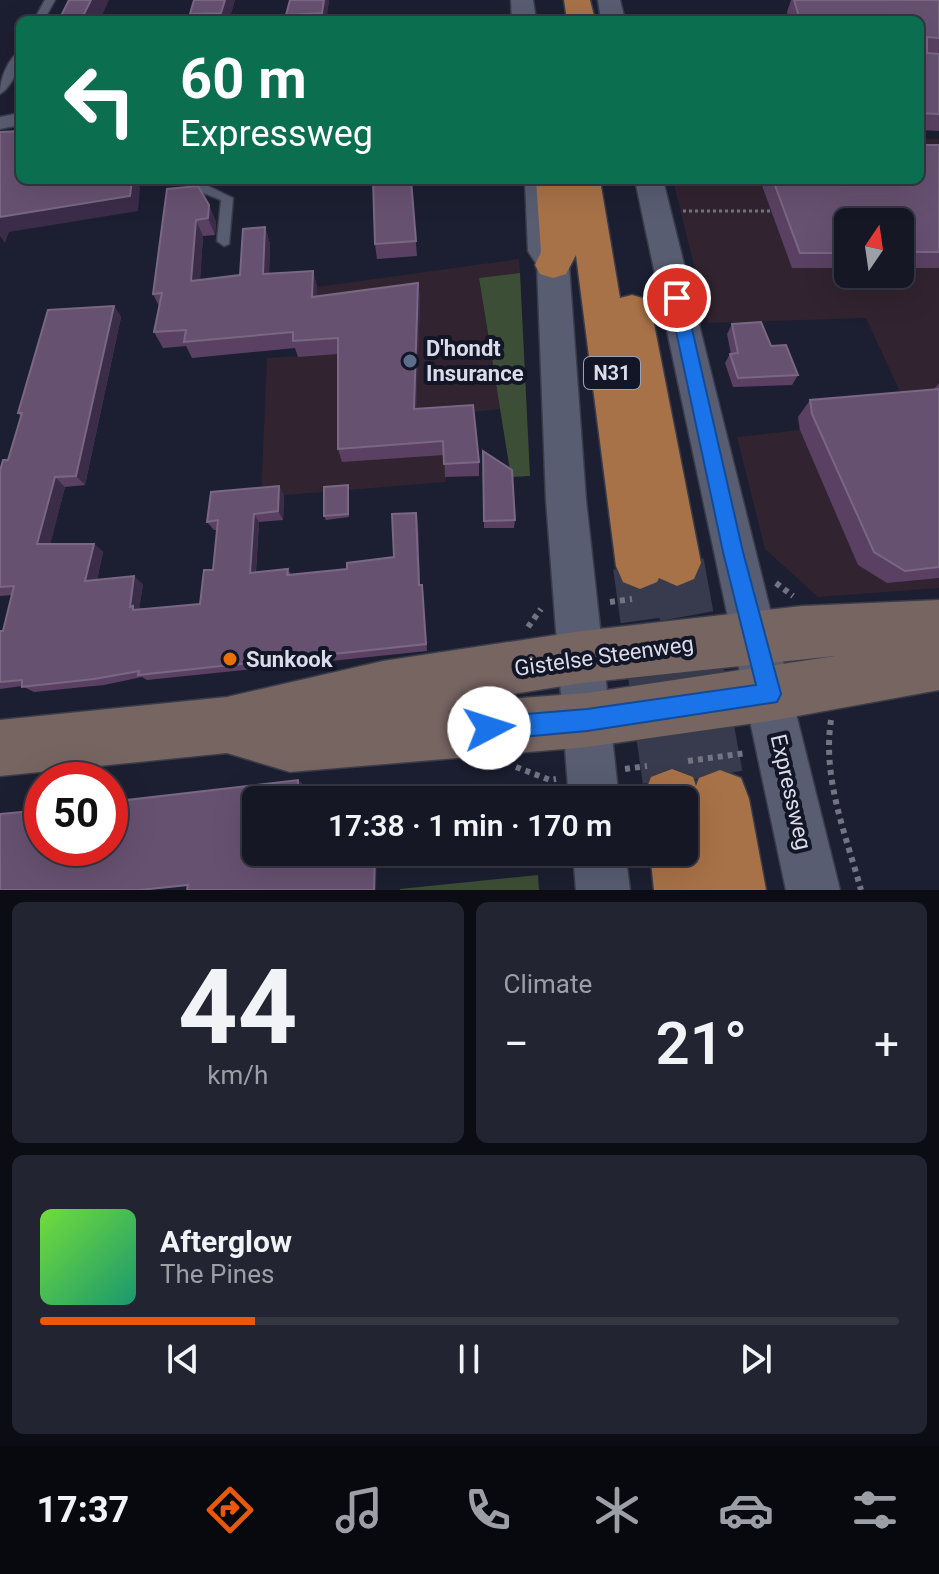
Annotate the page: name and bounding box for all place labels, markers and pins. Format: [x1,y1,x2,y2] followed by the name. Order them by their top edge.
[643,264,711,332] pin
[426,336,524,386] place label: D'hondt Insurance
[401,352,419,370] marker: D'hondt Insurance
[246,647,333,672] place label: Sunkook
[221,650,239,668] marker: Sunkook

